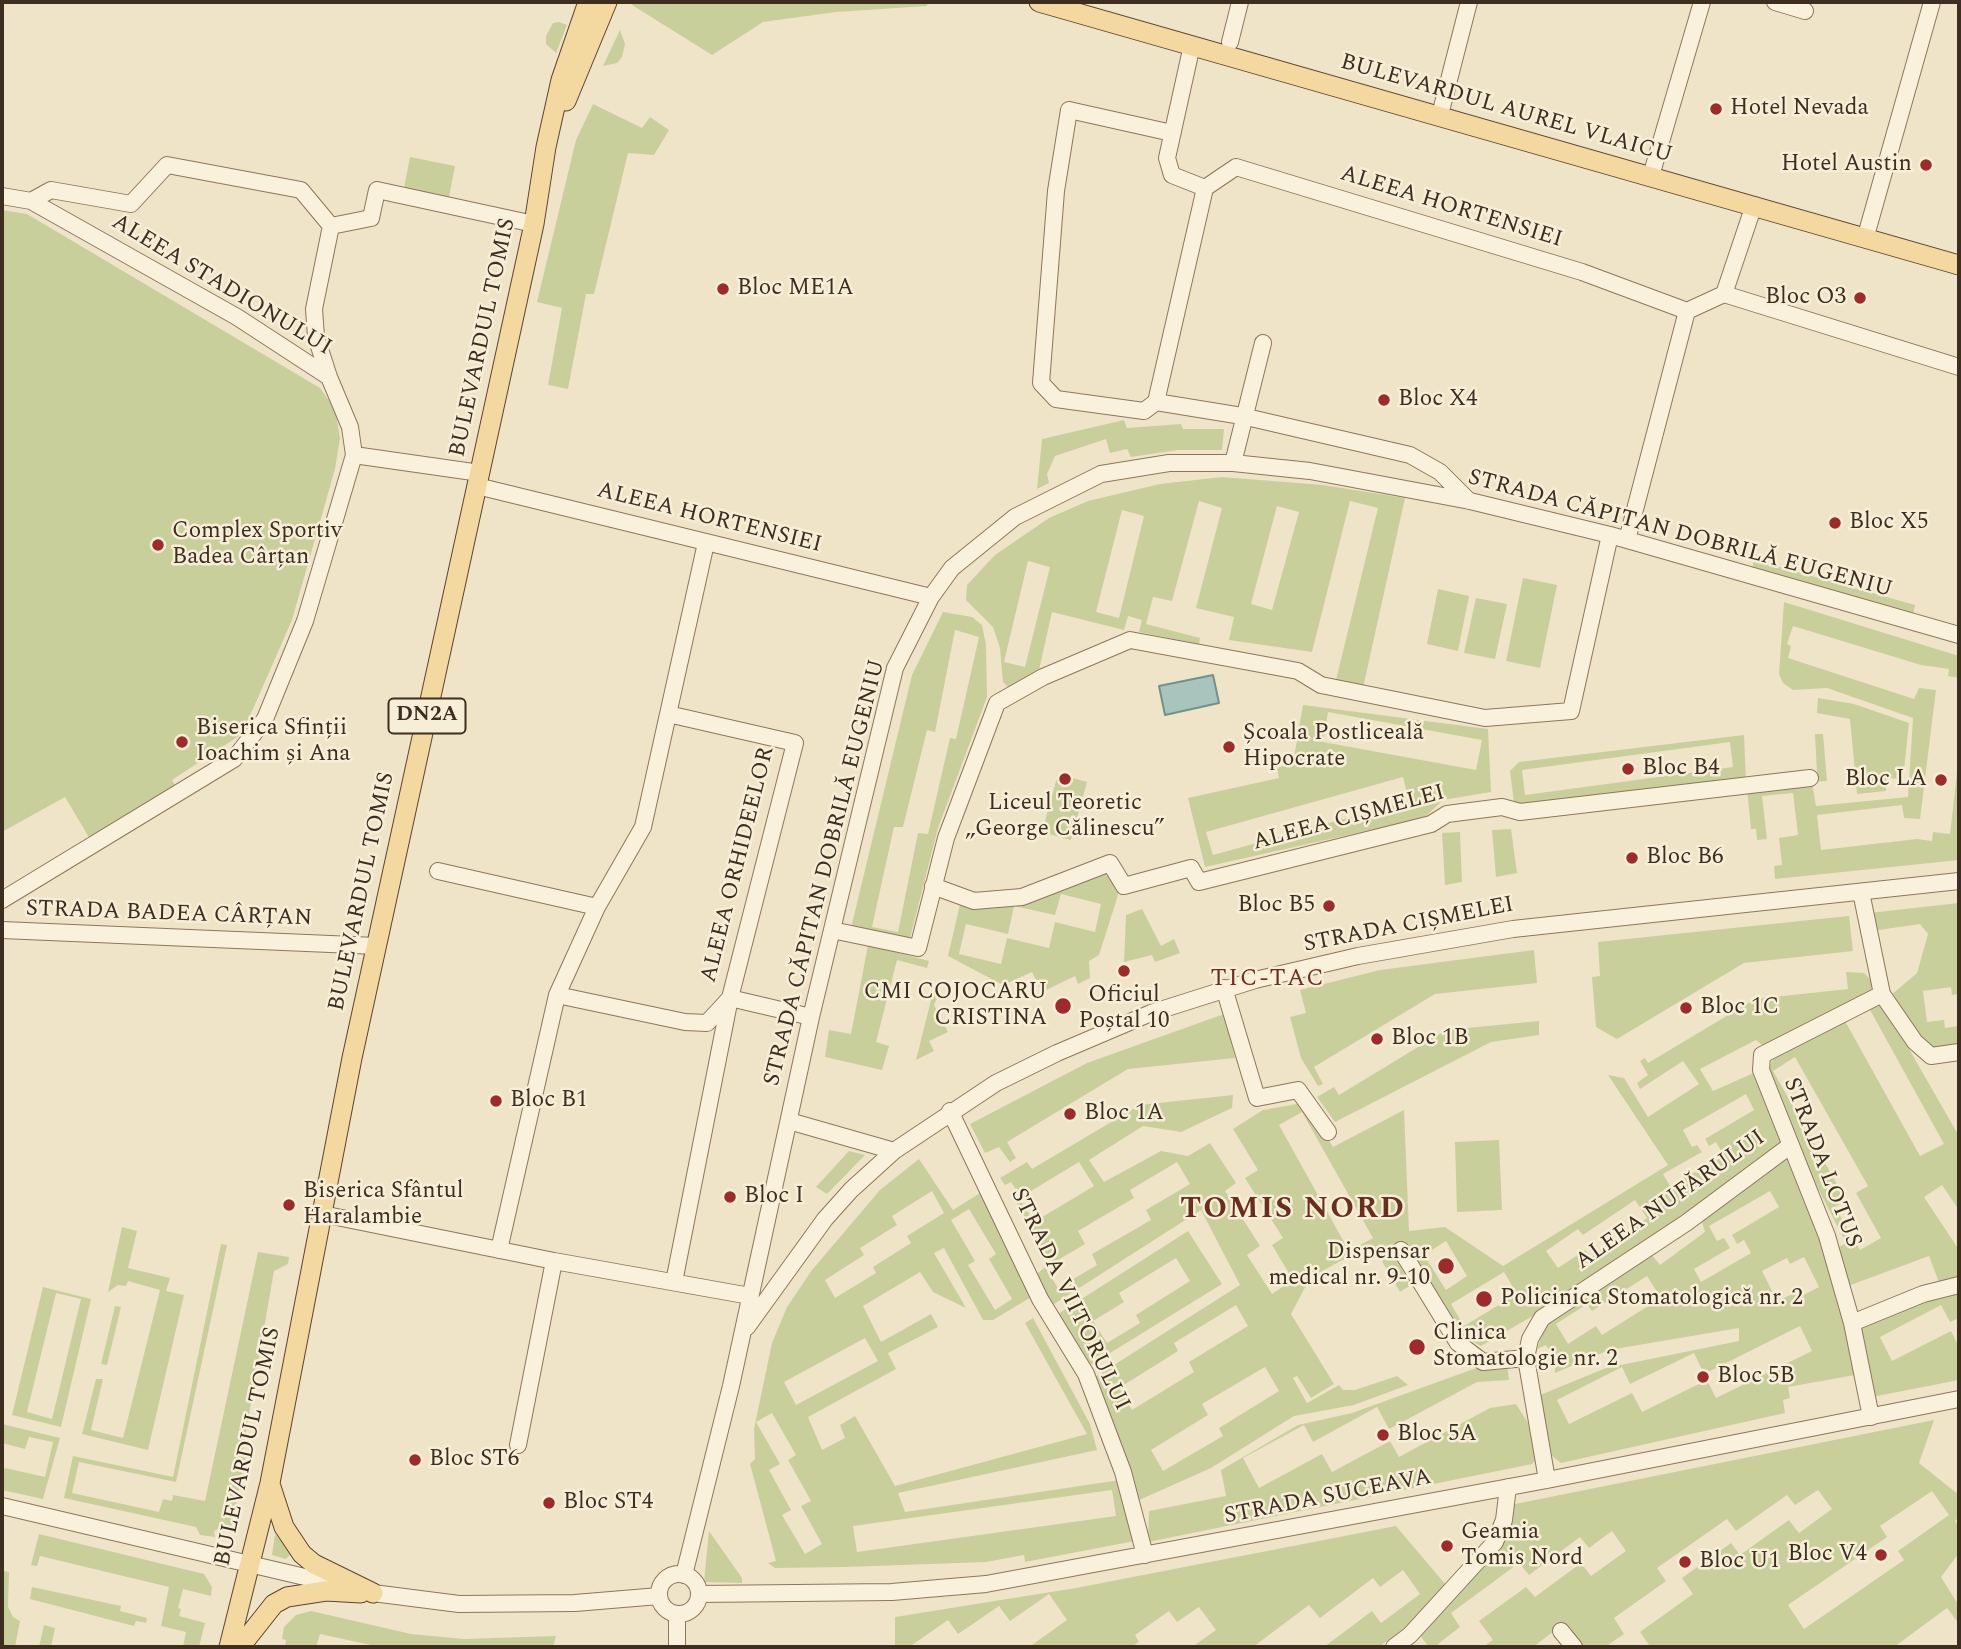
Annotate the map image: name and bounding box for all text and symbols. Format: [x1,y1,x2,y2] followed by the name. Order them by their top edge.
[1337,49,1675,171] street label: BULEVARDUL AUREL VLAICU
[1730,95,1869,123] place label: Hotel Nevada
[1708,101,1724,117] marker: Hotel Nevada
[1781,151,1912,179] place label: Hotel Austin
[1918,157,1934,173] marker: Hotel Austin
[1337,161,1565,255] street label: ALEEA HORTENSIEI
[106,209,336,363] street label: ALEEA STADIONULUI
[445,216,523,460] street label: BULEVARDUL TOMIS
[737,275,854,303] place label: Bloc ME1A
[715,281,731,297] marker: Bloc ME1A
[1765,284,1846,312] place label: Bloc O3
[1852,290,1868,306] marker: Bloc O3
[1398,386,1477,414] place label: Bloc X4
[1376,392,1392,408] marker: Bloc X4
[1465,465,1895,605] street label: STRADA CĂPITAN DOBRILĂ EUGENIU
[594,478,824,560] street label: ALEEA HORTENSIEI
[1849,509,1928,537] place label: Bloc X5
[1827,515,1843,531] marker: Bloc X5
[172,518,342,572] place label: Complex Sportiv Badea Cârțan
[150,537,166,553] marker: Complex Sportiv Badea Cârțan
[760,657,892,1089] street label: STRADA CĂPITAN DOBRILĂ EUGENIU
[388,698,466,734] road number: DN2A
[196,715,350,769] place label: Biserica Sfinții Ioachim și Ana
[1243,720,1424,774] place label: Școala Postliceală Hipocrate
[174,734,190,750] marker: Biserica Sfinții Ioachim și Ana
[1221,739,1237,755] marker: Școala Postliceală Hipocrate
[696,744,782,986] street label: ALEEA ORHIDEELOR
[1642,755,1720,783] place label: Bloc B4
[1620,761,1636,777] marker: Bloc B4
[1845,766,1927,794] place label: Bloc LA
[324,770,402,1014] street label: BULEVARDUL TOMIS
[1057,771,1073,787] marker: Liceul Teoretic „George Călinescu”
[1933,772,1949,788] marker: Bloc LA
[1250,780,1448,858] street label: ALEEA CIȘMELEI
[965,790,1165,844] place label: Liceul Teoretic „George Călinescu”
[1646,844,1724,872] place label: Bloc B6
[1624,850,1640,866] marker: Bloc B6
[1237,892,1315,920] place label: Bloc B5
[1302,892,1516,960] street label: STRADA CIȘMELEI
[25,896,313,934] street label: STRADA BADEA CÂRȚAN
[1321,898,1337,914] marker: Bloc B5
[1116,963,1132,979] marker: Oficiul Poștal 10
[1211,966,1325,994] district label: TIC-TAC
[864,979,1047,1033] place label: CMI COJOCARU CRISTINA
[1078,982,1170,1036] place label: Oficiul Poștal 10
[1700,994,1779,1022] place label: Bloc 1C
[1053,996,1073,1016] marker: CMI COJOCARU CRISTINA
[1678,1000,1694,1016] marker: Bloc 1C
[1391,1025,1469,1053] place label: Bloc 1B
[1369,1031,1385,1047] marker: Bloc 1B
[1776,1074,1866,1252] street label: STRADA LOTUS
[510,1087,588,1115] place label: Bloc B1
[488,1093,504,1109] marker: Bloc B1
[1084,1100,1164,1128] place label: Bloc 1A
[1062,1106,1078,1122] marker: Bloc 1A
[1571,1125,1771,1277] street label: ALEEA NUFĂRULUI
[303,1178,463,1232] place label: Biserica Sfântul Haralambie
[744,1183,804,1211] place label: Bloc I
[1003,1184,1135,1416] street label: STRADA VIITORULUI
[722,1189,738,1205] marker: Bloc I
[1181,1193,1405,1229] district label: TOMIS NORD
[281,1197,297,1213] marker: Biserica Sfântul Haralambie
[1268,1239,1430,1293] place label: Dispensar medical nr. 9-10
[1436,1256,1456,1276] marker: Dispensar medical nr. 9-10
[1500,1285,1803,1313] place label: Policinica Stomatologică nr. 2
[1474,1289,1494,1309] marker: Policinica Stomatologică nr. 2
[1433,1320,1618,1374] place label: Clinica Stomatologie nr. 2
[210,1325,288,1569] street label: BULEVARDUL TOMIS
[1407,1337,1427,1357] marker: Clinica Stomatologie nr. 2
[1717,1363,1795,1391] place label: Bloc 5B
[1695,1369,1711,1385] marker: Bloc 5B
[1397,1421,1477,1449] place label: Bloc 5A
[1375,1427,1391,1443] marker: Bloc 5A
[429,1446,519,1474] place label: Bloc ST6
[407,1452,423,1468] marker: Bloc ST6
[1222,1464,1434,1532] street label: STRADA SUCEAVA
[563,1489,653,1517] place label: Bloc ST4
[541,1495,557,1511] marker: Bloc ST4
[1461,1519,1583,1573] place label: Geamia Tomis Nord
[1439,1538,1455,1554] marker: Geamia Tomis Nord
[1788,1541,1867,1569] place label: Bloc V4
[1873,1547,1889,1563] marker: Bloc V4
[1699,1548,1780,1576] place label: Bloc U1
[1677,1554,1693,1570] marker: Bloc U1

